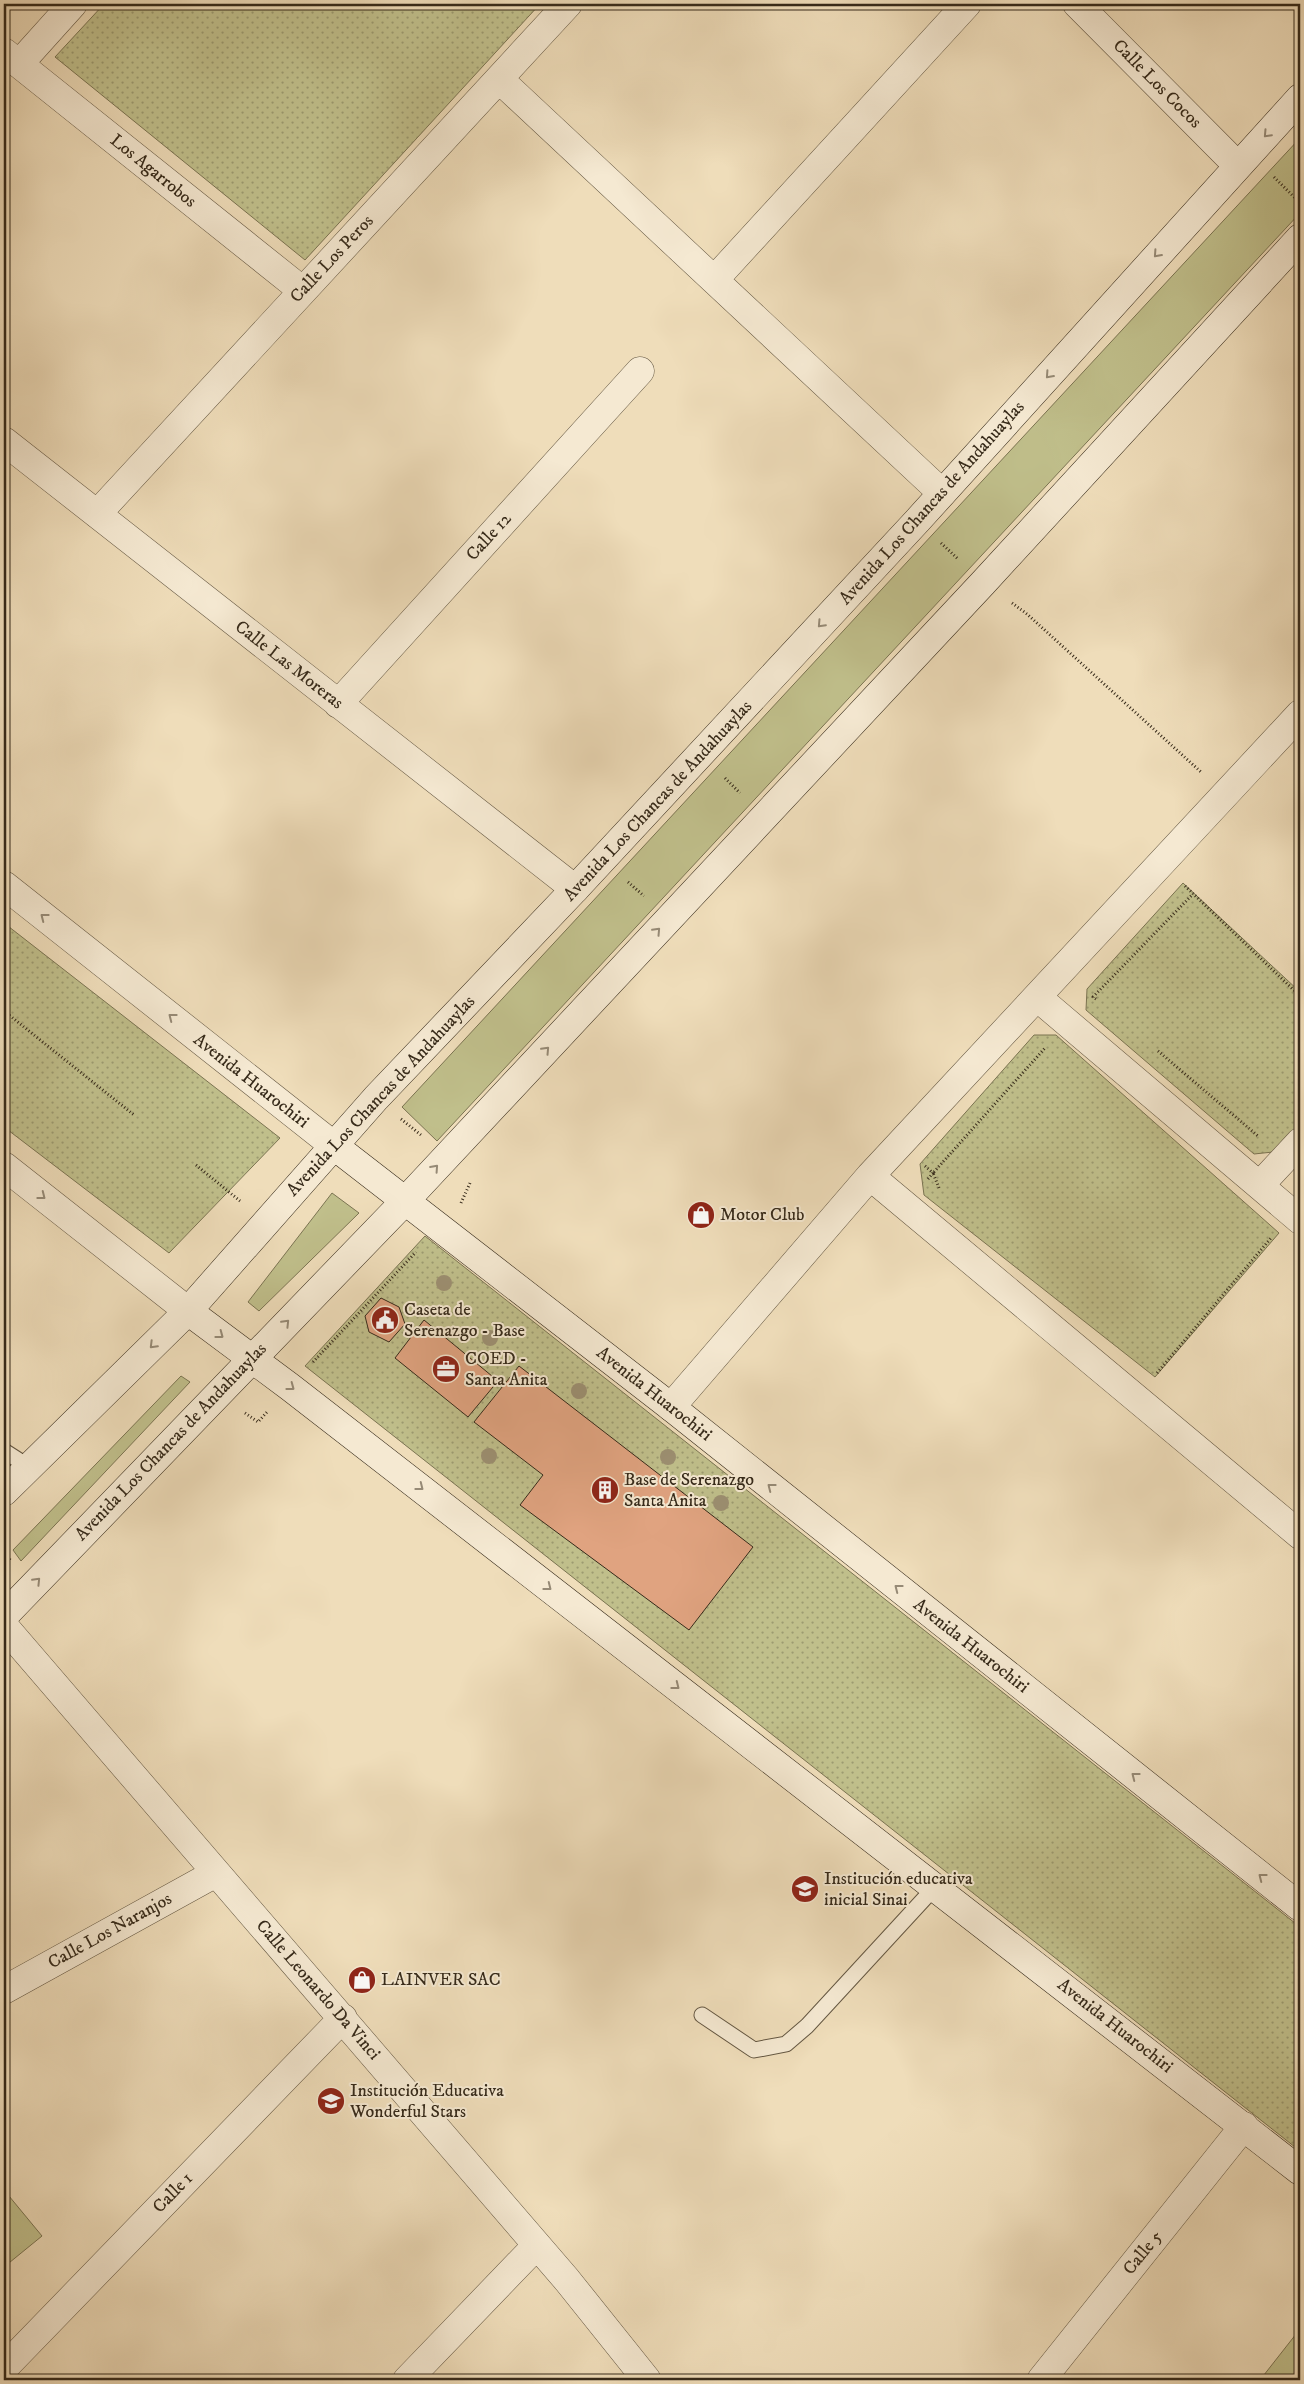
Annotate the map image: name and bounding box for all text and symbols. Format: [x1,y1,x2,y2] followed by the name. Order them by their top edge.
[1108,35,1206,133] street label: Calle Los Cocos
[1264,128,1273,137] one-way arrow
[105,129,201,213] street label: Los Agarrobos
[286,210,378,308] street label: Calle Los Peros
[1154,249,1163,258] one-way arrow
[1046,369,1055,378] one-way arrow
[835,396,1029,610] street label: Avenida Los Chancas de Andahuaylas
[462,508,516,566] street label: Calle 12
[230,616,348,714] street label: Calle Las Moreras
[818,619,827,628] one-way arrow
[559,696,757,906] street label: Avenida Los Chancas de Andahuaylas
[41,914,50,922] one-way arrow
[651,927,660,936] one-way arrow
[282,991,480,1201] street label: Avenida Los Chancas de Andahuaylas
[168,1014,177,1023] one-way arrow
[189,1029,313,1133] street label: Avenida Huarochiri
[540,1046,549,1055] one-way arrow
[429,1165,438,1174] one-way arrow
[36,1191,45,1199] one-way arrow
[686,1200,716,1230] shop icon: Motor Club
[720,1204,804,1226] place label: Motor Club
[404,1299,525,1342] place label: Caseta de Serenazgo - Base
[370,1305,400,1335] public building icon: Caseta de Serenazgo - Base
[280,1320,289,1329] one-way arrow
[214,1329,223,1337] one-way arrow
[70,1338,272,1546] street label: Avenida Los Chancas de Andahuaylas
[150,1339,159,1348] one-way arrow
[592,1342,716,1446] street label: Avenida Huarochiri
[465,1348,548,1391] place label: COED - Santa Anita
[431,1354,461,1384] office icon: COED - Santa Anita
[285,1382,294,1390] one-way arrow
[624,1469,754,1512] place label: Base de Serenazgo Santa Anita
[590,1475,620,1505] building icon: Base de Serenazgo Santa Anita
[414,1481,423,1490] one-way arrow
[768,1484,777,1492] one-way arrow
[32,1578,41,1587] one-way arrow
[542,1581,551,1589] one-way arrow
[895,1585,904,1593] one-way arrow
[909,1594,1033,1698] street label: Avenida Huarochiri
[670,1680,680,1689] one-way arrow
[1132,1773,1141,1781] one-way arrow
[824,1868,973,1911] place label: Institución educativa inicial Sinai
[790,1874,820,1904] school or university icon: Institución educativa inicial Sinai
[1259,1874,1268,1882] one-way arrow
[44,1888,176,1974] street label: Calle Los Naranjos
[251,1915,385,2065] street label: Calle Leonardo Da Vinci
[347,1965,377,1995] shop icon: LAINVER SAC
[381,1969,501,1991] place label: LAINVER SAC
[1053,1974,1177,2078] street label: Avenida Huarochiri
[349,2080,504,2123] place label: Institución Educativa Wonderful Stars
[316,2086,346,2116] school or university icon: Institución Educativa Wonderful Stars
[148,2168,198,2218] street label: Calle 1
[1119,2226,1168,2280] street label: Calle 5

